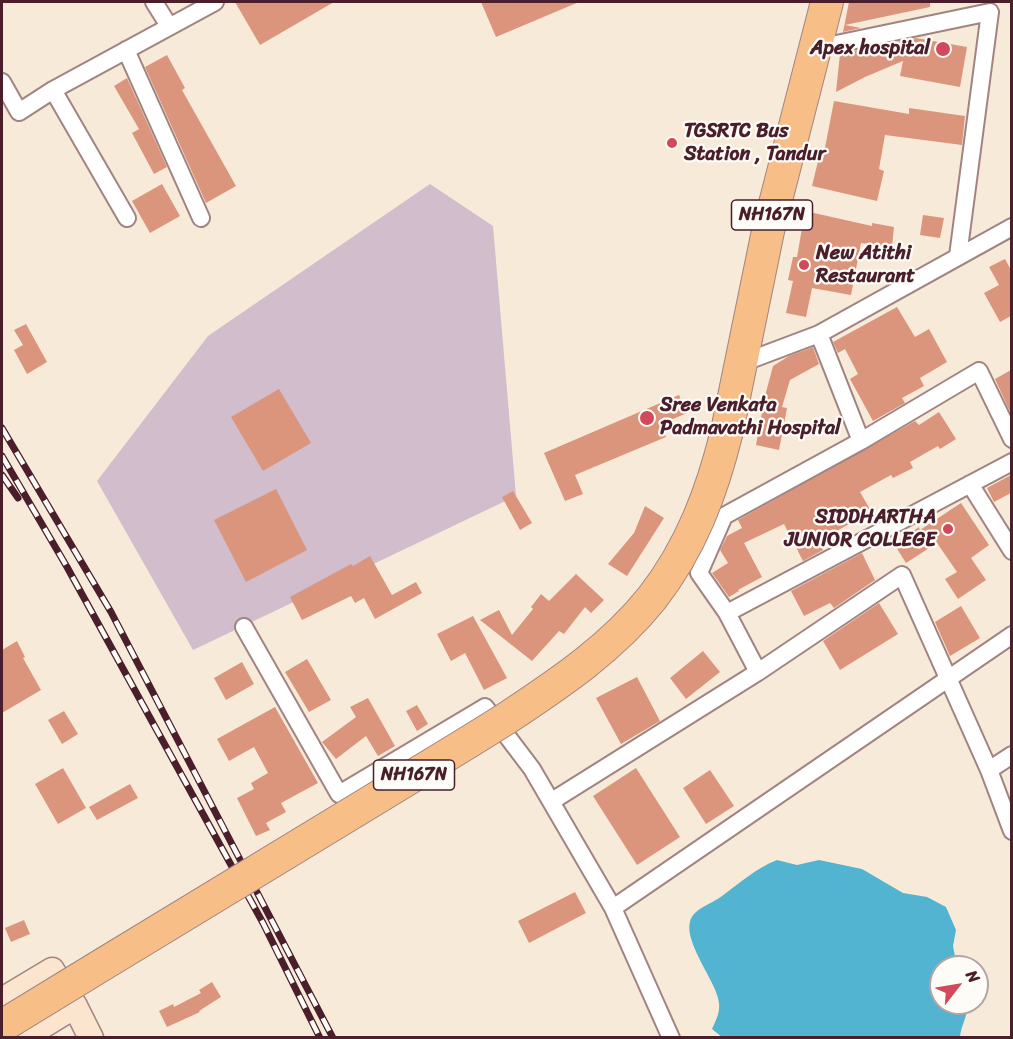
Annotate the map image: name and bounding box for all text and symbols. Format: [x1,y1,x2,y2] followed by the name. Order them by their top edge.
[810,37,930,61] place label: Apex hospital
[934,40,952,58] marker: Apex hospital
[684,120,826,167] place label: TGSRTC Bus Station , Tandur
[665,136,679,150] marker: TGSRTC Bus Station , Tandur
[732,200,812,230] road number: NH167N
[816,242,915,289] place label: New Atithi Restaurant
[797,258,811,272] marker: New Atithi Restaurant
[660,394,841,441] place label: Sree Venkata Padmavathi Hospital
[638,409,656,427] marker: Sree Venkata Padmavathi Hospital
[785,506,936,553] place label: SIDDHARTHA JUNIOR COLLEGE
[941,522,955,536] marker: SIDDHARTHA JUNIOR COLLEGE
[374,760,454,790] road number: NH167N
[929,955,989,1015] north arrow
[958,964,988,989] text: N

